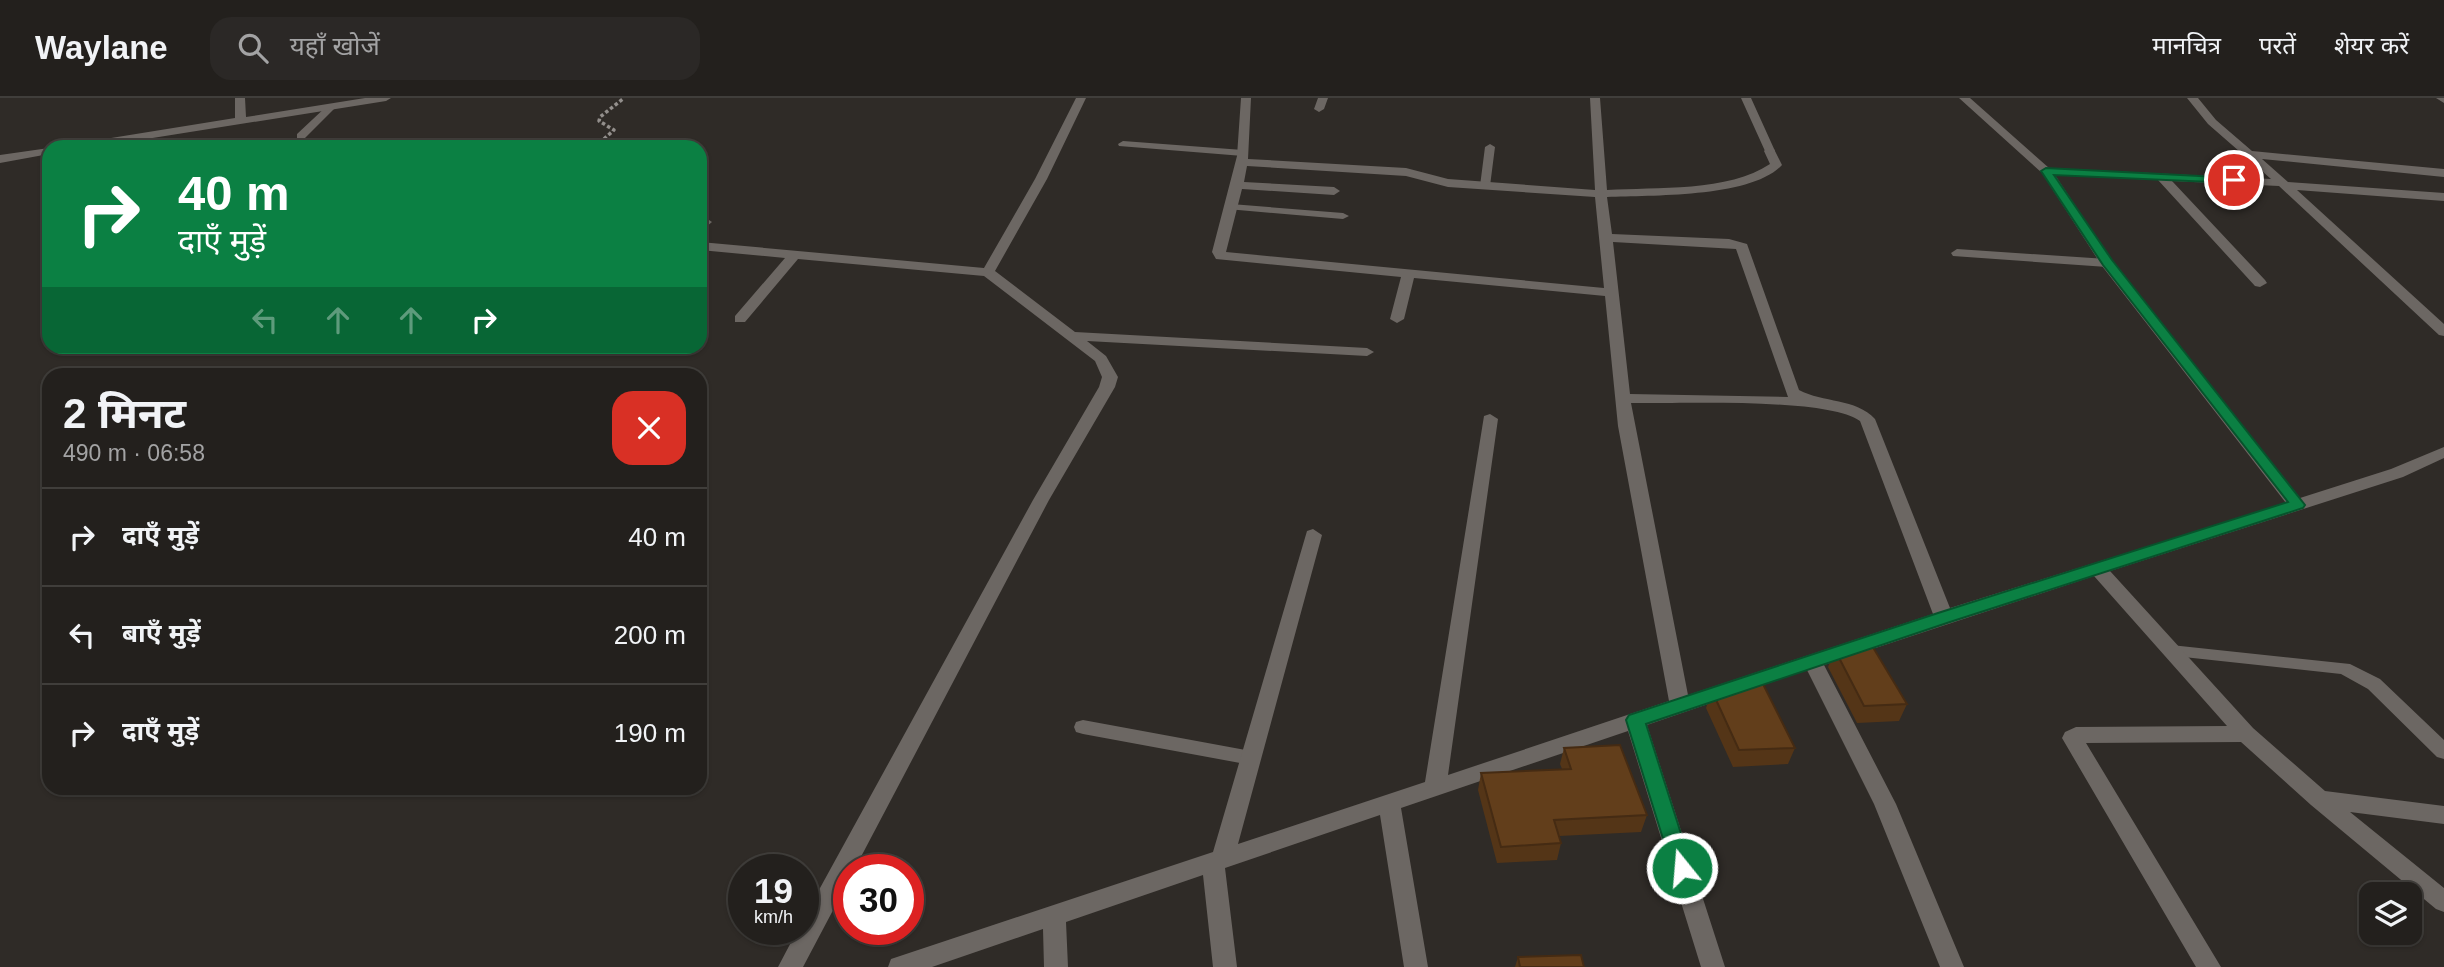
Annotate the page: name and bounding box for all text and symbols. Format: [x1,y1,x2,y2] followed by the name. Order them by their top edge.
[210,17,700,80] search box
[35,29,168,66] text: Waylane
[234,29,272,67] icon: search
[290,31,380,61] text: यहाँ खोजें
[2152,32,2221,59] text: मानचित्र
[2259,32,2296,59] text: परतें
[2334,32,2409,59] text: शेयर करें
[2204,150,2264,210] pin
[2215,161,2253,199] icon: arrive
[178,166,290,220] text: 40 m
[63,168,154,259] icon: right
[178,223,266,259] text: दाएँ मुड़ें
[246,301,284,339] icon: left
[319,301,357,339] icon: ahead
[392,301,430,339] icon: ahead
[465,301,503,339] icon: right
[63,390,186,437] text: 2 मिनट
[612,391,686,465] button: close
[63,440,205,466] text: 490 m · 06:58
[63,518,101,556] icon: right
[122,520,199,550] text: दाएँ मुड़ें
[628,522,686,552] text: 40 m
[63,616,101,654] icon: left
[122,618,201,648] text: बाएँ मुड़ें
[614,620,686,650] text: 200 m
[63,714,101,752] icon: right
[122,716,199,746] text: दाएँ मुड़ें
[614,718,686,748] text: 190 m
[1645,831,1719,905] position arrow
[833,854,924,945] speed limit sign: 30
[754,871,793,910] text: 19
[2359,882,2422,945] map controls
[2359,882,2422,945] button: layers
[754,907,793,927] text: km/h

